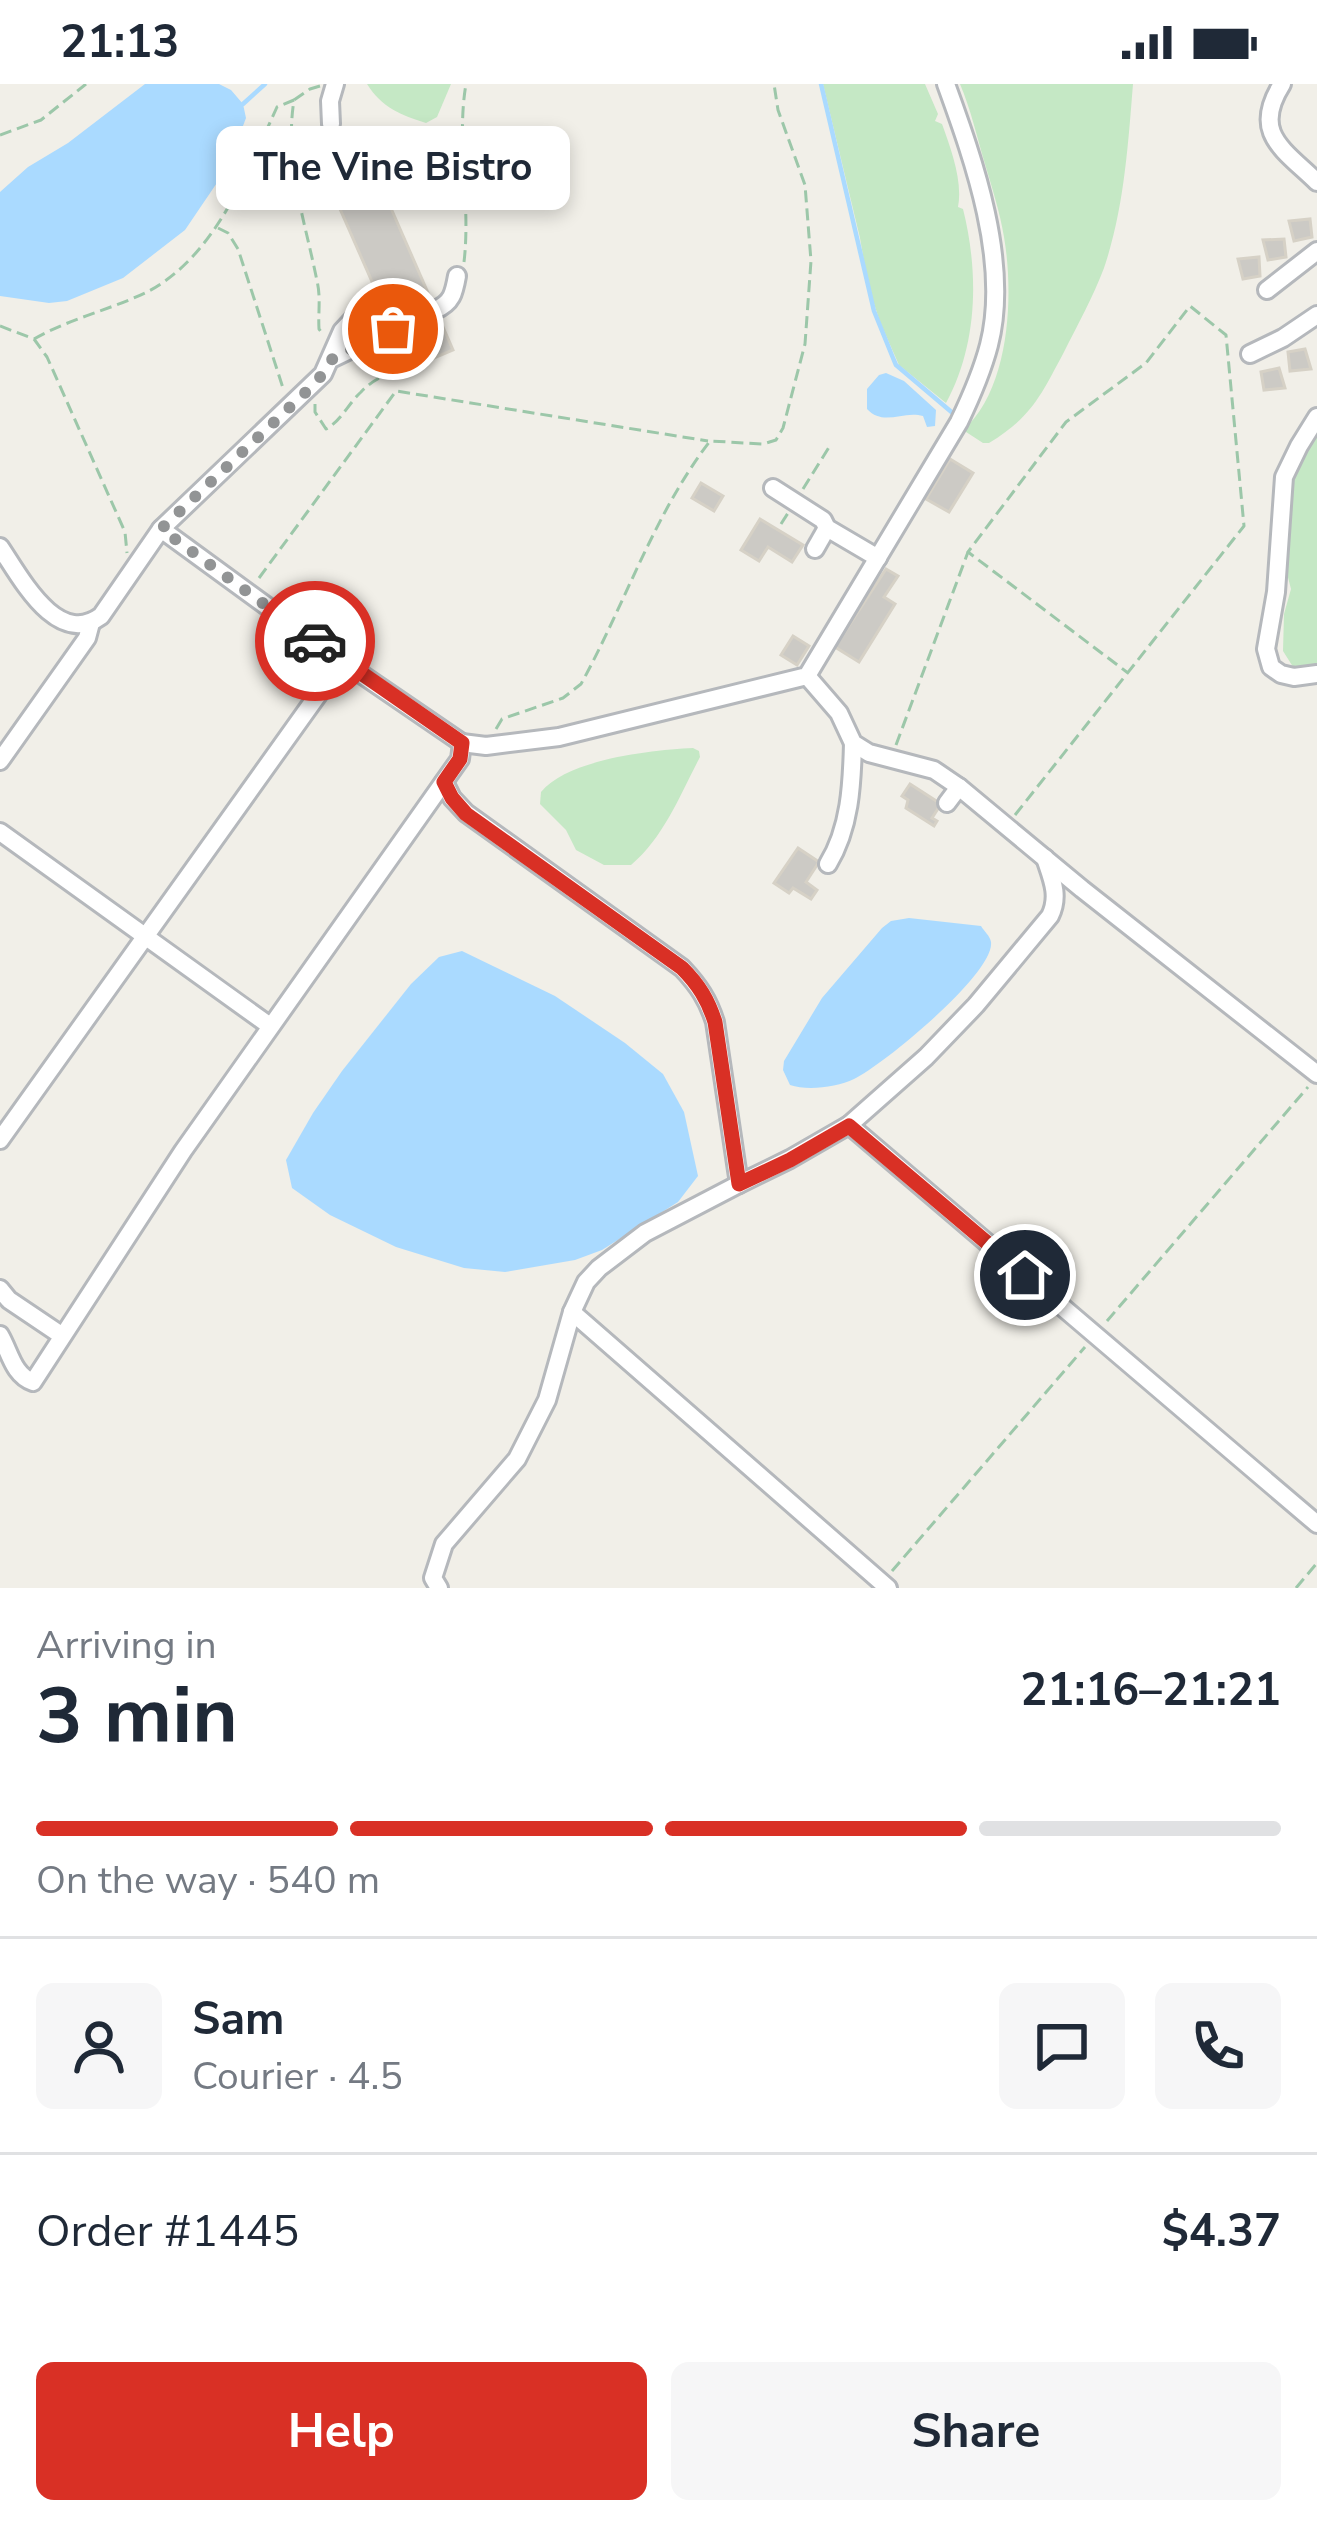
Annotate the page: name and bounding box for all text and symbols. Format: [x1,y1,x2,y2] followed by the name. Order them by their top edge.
[60,12,179,73] text: 21:13
[216,125,570,209] callout: The Vine Bistro
[254,141,532,194] text: The Vine Bistro
[342,278,444,380] pin
[360,296,426,362] icon: bag
[255,581,375,701] courier
[282,608,348,674] icon: car
[974,1224,1076,1326] pin
[992,1242,1058,1308] icon: home
[36,1619,217,1672] text: Arriving in
[1020,1660,1281,1721] text: 21:16–21:21
[36,1663,238,1770] text: 3 min
[36,1854,380,1907] text: On the way · 540 m
[36,1983,162,2109] button: person
[999,1983,1125,2109] button: chat
[1155,1983,1281,2109] button: phone
[192,1989,284,2050] text: Sam
[192,2050,403,2103] text: Courier · 4.5
[36,2201,299,2262] text: Order #1445
[1162,2201,1281,2262] text: $4.37
[36,2362,647,2500] button: Help
[671,2362,1281,2500] button: Share

